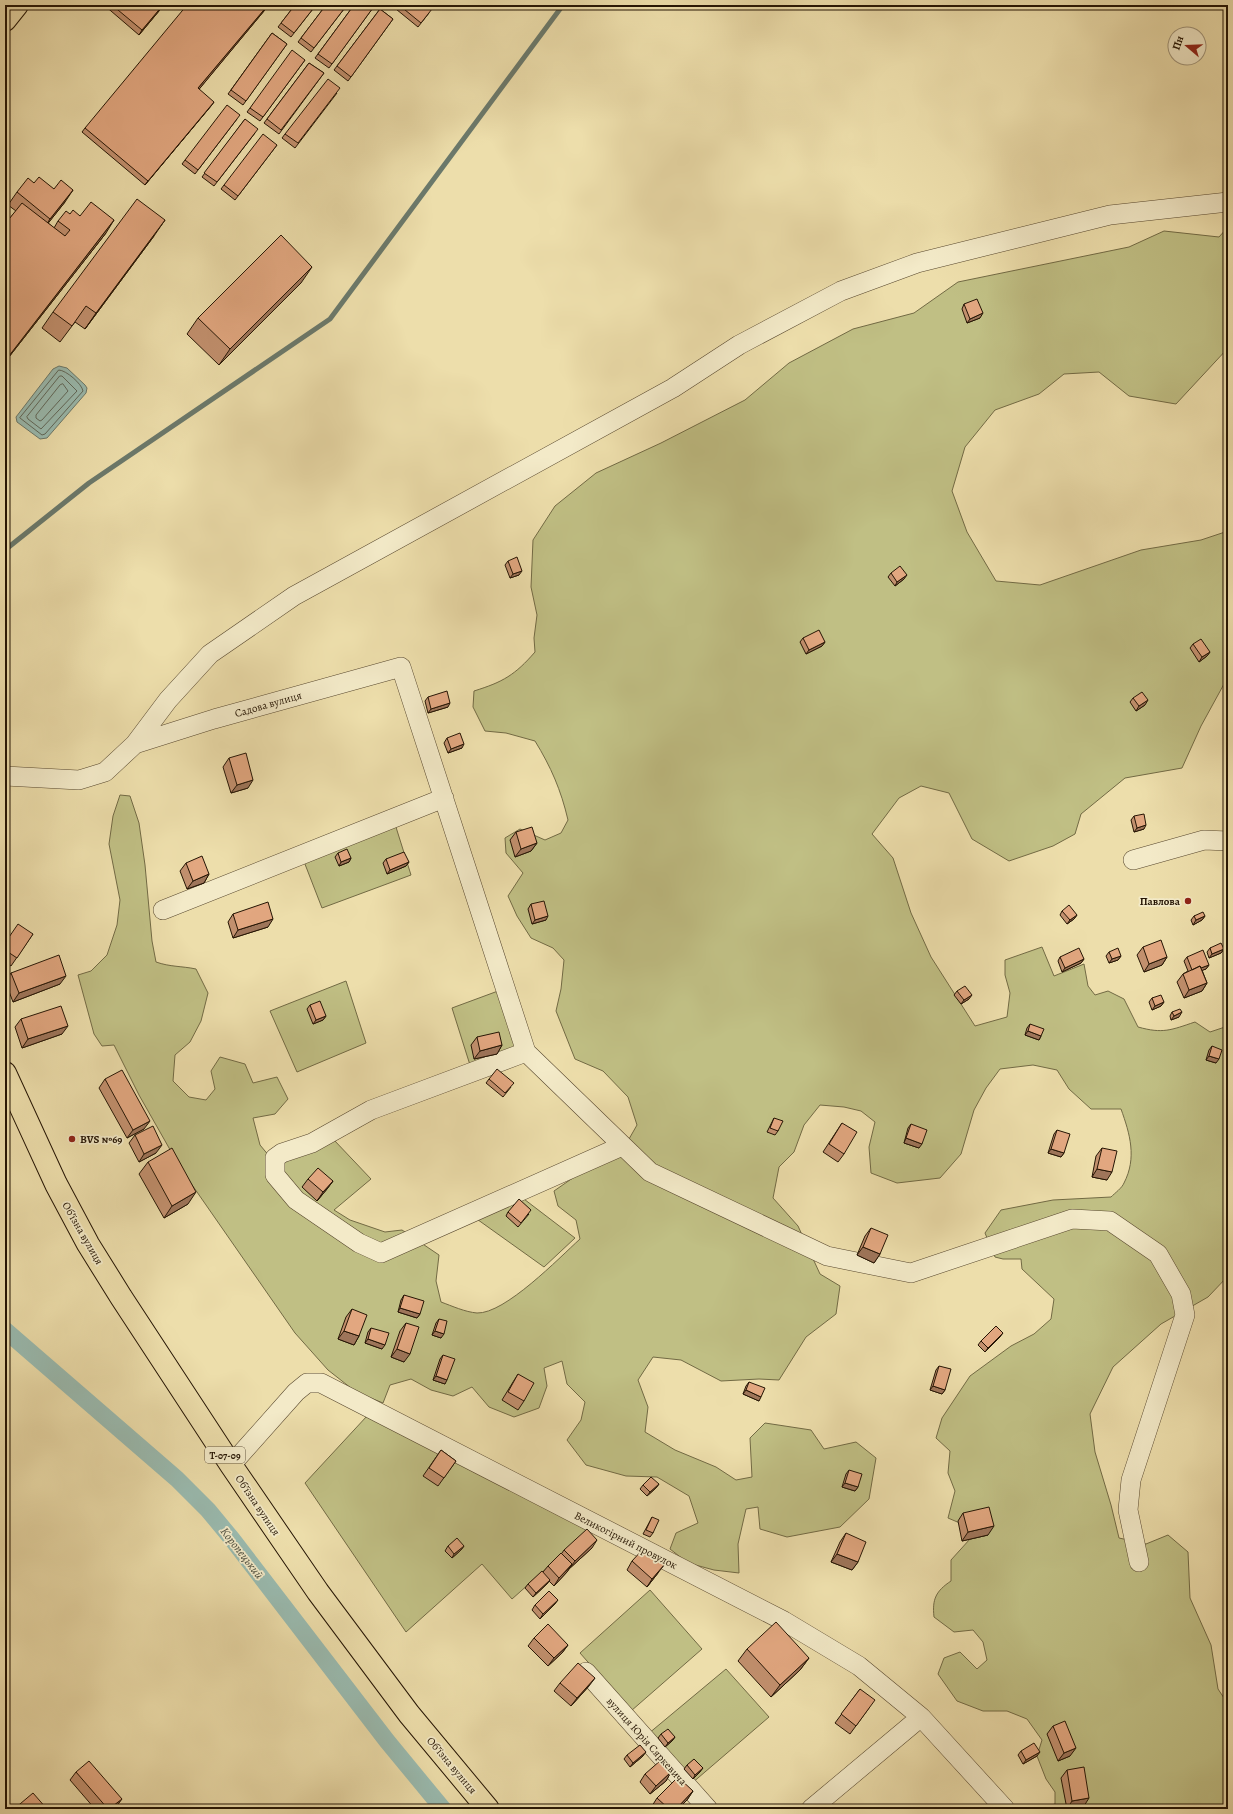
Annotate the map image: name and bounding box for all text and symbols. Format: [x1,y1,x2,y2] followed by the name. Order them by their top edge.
[1167,26,1207,66] north arrow
[1169,33,1188,52] text: Пн
[233,688,303,721] street label: Садова вулиця
[1140,894,1181,909] place label: Павлова
[1183,896,1193,906] marker: Павлова
[80,1132,122,1147] place label: BVS №69
[67,1134,77,1144] marker: BVS №69
[58,1199,107,1267] street label: Обʼїзна вулиця
[205,1447,245,1463] road number: Т-07-09
[232,1472,283,1539] street label: Обʼїзна вулиця
[572,1508,680,1573] street label: Великогірний провулок
[217,1524,267,1582] water label: Коропецький
[603,1694,691,1789] street label: вулиця Юрія Сяркевича
[423,1734,480,1797] street label: Обʼїзна вулиця

